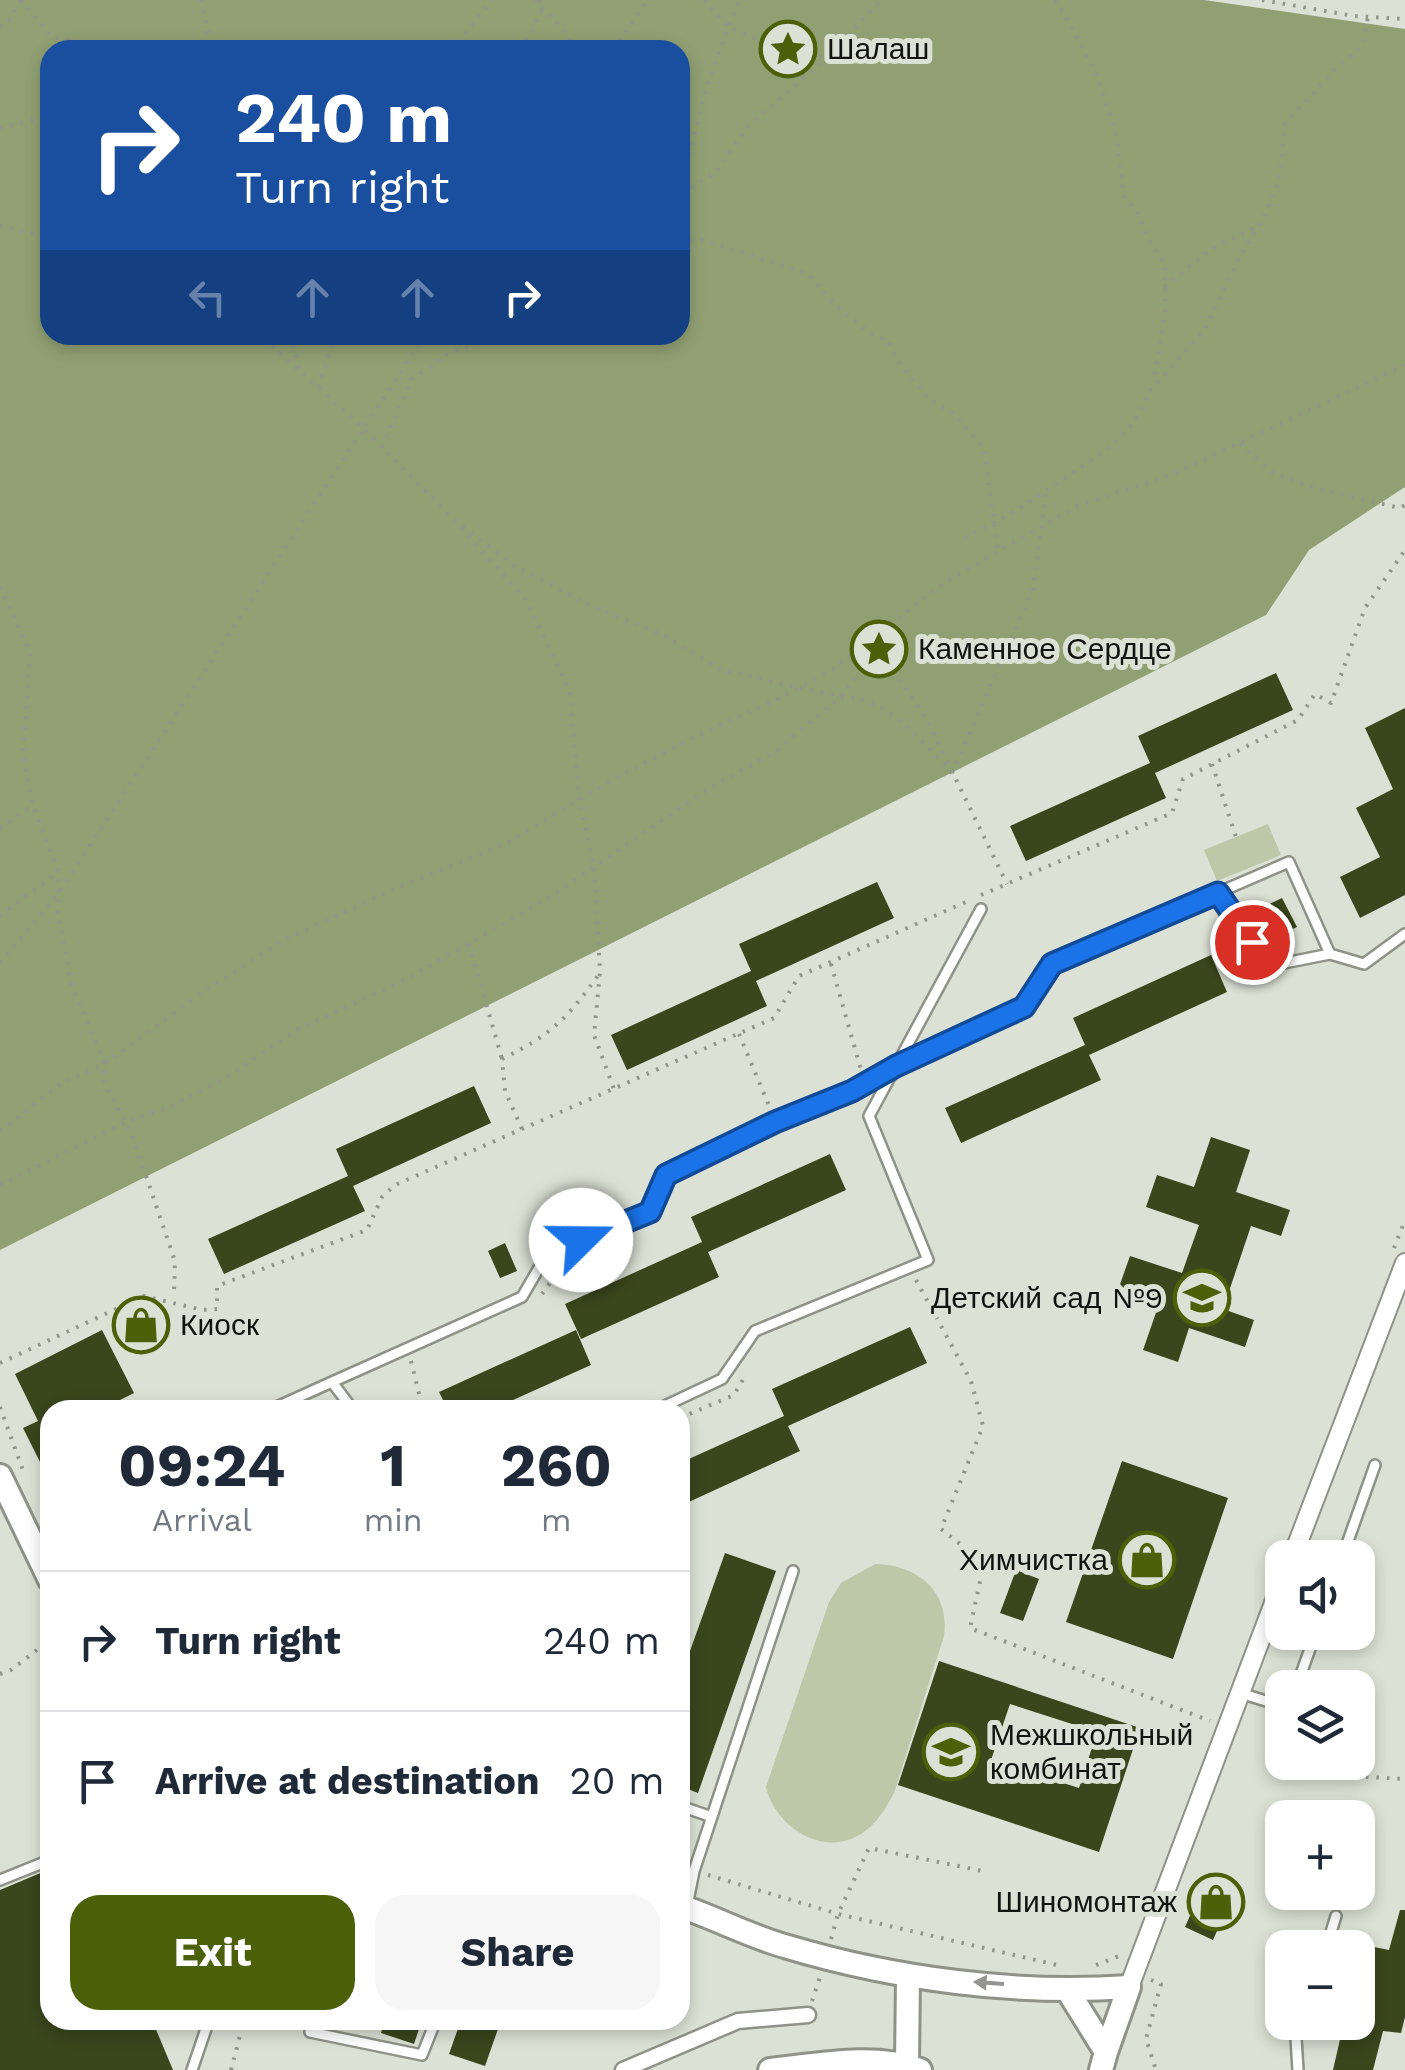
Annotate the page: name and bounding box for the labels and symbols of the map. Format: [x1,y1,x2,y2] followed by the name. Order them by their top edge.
[758,19,818,79] place icon: Шалаш
[827,31,929,66] place label: Шалаш
[849,619,909,679] place icon: Каменное Сердце
[918,631,1172,666] place label: Каменное Сердце
[1210,900,1295,985] pin
[529,1188,633,1292] position arrow
[1172,1268,1232,1328] school or university icon: Детский сад №9
[931,1280,1163,1315] place label: Детский сад №9
[111,1295,171,1355] shop icon: Киоск
[180,1307,260,1342] place label: Киоск
[1117,1530,1177,1590] shop icon: Химчистка
[959,1542,1108,1577] place label: Химчистка
[990,1717,1193,1786] place label: Межшкольный комбинат
[921,1722,981,1782] school or university icon: Межшкольный комбинат
[1186,1872,1246,1932] shop icon: Шиномонтаж
[995,1884,1177,1919] place label: Шиномонтаж
[972,1975,1004,1991] one-way arrow

